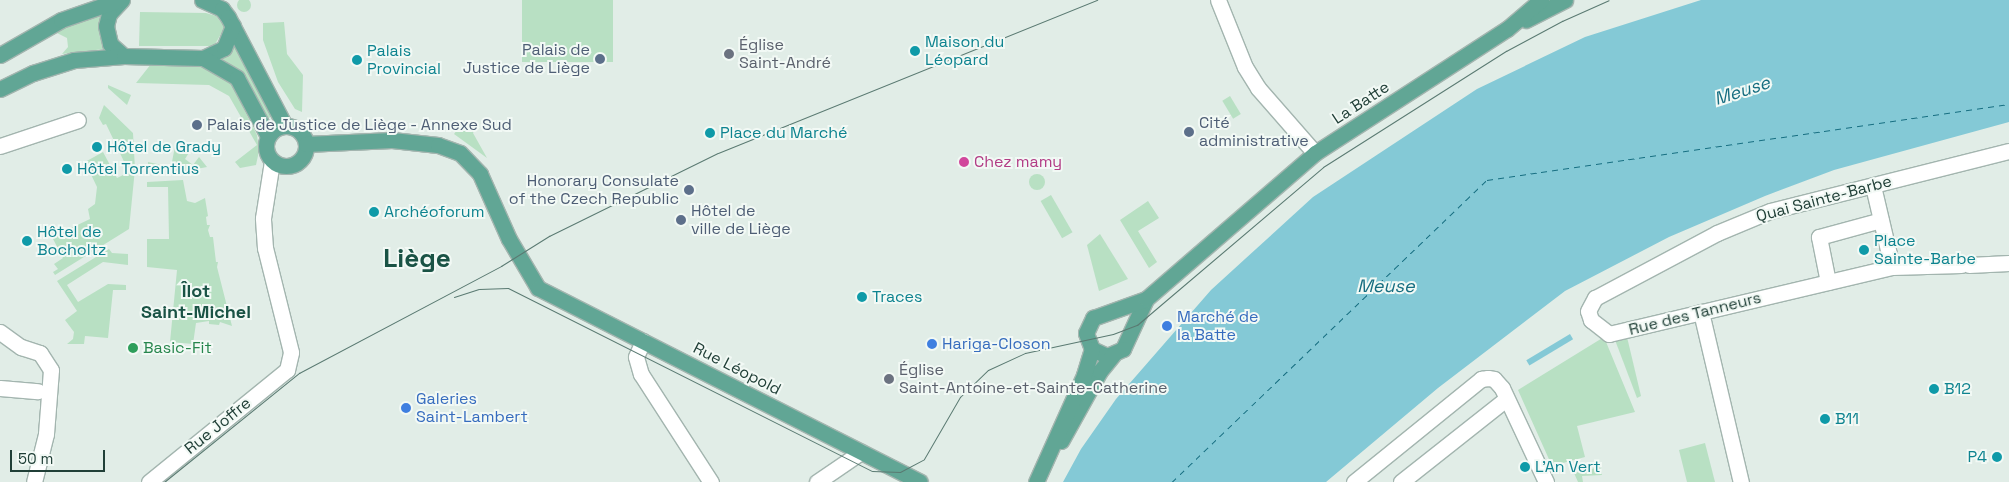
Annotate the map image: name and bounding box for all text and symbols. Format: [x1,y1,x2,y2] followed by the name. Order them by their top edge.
[925,32,1004,70] place label: Maison du Léopard
[739,35,831,73] place label: Église Saint-André
[463,40,590,78] place label: Palais de Justice de Liège
[367,41,441,79] place label: Palais Provincial
[909,45,921,57] marker: Maison du Léopard
[723,48,735,60] marker: Église Saint-André
[594,53,606,65] marker: Palais de Justice de Liège
[351,54,363,66] marker: Palais Provincial
[1711,72,1773,110] water label: Meuse
[1329,78,1393,128] street label: La Batte
[1199,113,1309,151] place label: Cité administrative
[207,115,513,135] place label: Palais de Justice de Liège - Annexe Sud
[191,119,203,131] marker: Palais de Justice de Liège - Annexe Sud
[720,123,848,143] place label: Place du Marché
[1183,126,1195,138] marker: Cité administrative
[704,127,716,139] marker: Place du Marché
[107,137,221,157] place label: Hôtel de Grady
[91,141,103,153] marker: Hôtel de Grady
[974,152,1062,172] place label: Chez mamy
[958,156,970,168] marker: Chez mamy
[77,159,200,179] place label: Hôtel Torrentius
[61,163,73,175] marker: Hôtel Torrentius
[509,171,679,209] place label: Honorary Consulate of the Czech Republic
[1754,172,1894,226] street label: Quai Sainte-Barbe
[683,184,695,196] marker: Honorary Consulate of the Czech Republic
[691,201,791,239] place label: Hôtel de ville de Liège
[384,202,484,222] place label: Archéoforum
[368,206,380,218] marker: Archéoforum
[675,214,687,226] marker: Hôtel de ville de Liège
[37,222,106,260] place label: Hôtel de Bocholtz
[1874,231,1976,269] place label: Place Sainte-Barbe
[21,235,33,247] marker: Hôtel de Bocholtz
[383,243,451,275] district label: Liège
[1858,244,1870,256] marker: Place Sainte-Barbe
[1357,275,1415,297] water label: Meuse
[141,281,251,324] district label: Îlot Saint-Michel
[872,287,922,307] place label: Traces
[1627,288,1763,340] street label: Rue des Tanneurs
[856,291,868,303] marker: Traces
[1177,307,1259,345] place label: Marché de la Batte
[1161,320,1173,332] marker: Marché de la Batte
[942,334,1050,354] place label: Hariga-Closon
[143,338,212,358] place label: Basic-Fit
[926,338,938,350] marker: Hariga-Closon
[690,339,784,399] street label: Rue Léopold
[127,342,139,354] marker: Basic-Fit
[899,360,1167,398] place label: Église Saint-Antoine-et-Sainte-Catherine
[883,373,895,385] marker: Église Saint-Antoine-et-Sainte-Catherine
[1944,379,1971,399] place label: B12
[1928,383,1940,395] marker: B12
[416,389,528,427] place label: Galeries Saint-Lambert
[181,394,255,458] street label: Rue Joffre
[400,402,412,414] marker: Galeries Saint-Lambert
[1835,409,1859,429] place label: B11
[1819,413,1831,425] marker: B11
[12,440,108,472] scale bar
[1967,447,1987,467] place label: P4
[18,449,53,468] text: 50 m
[1991,451,2003,463] marker: P4
[1535,457,1601,477] place label: L'An Vert
[1519,461,1531,473] marker: L'An Vert

